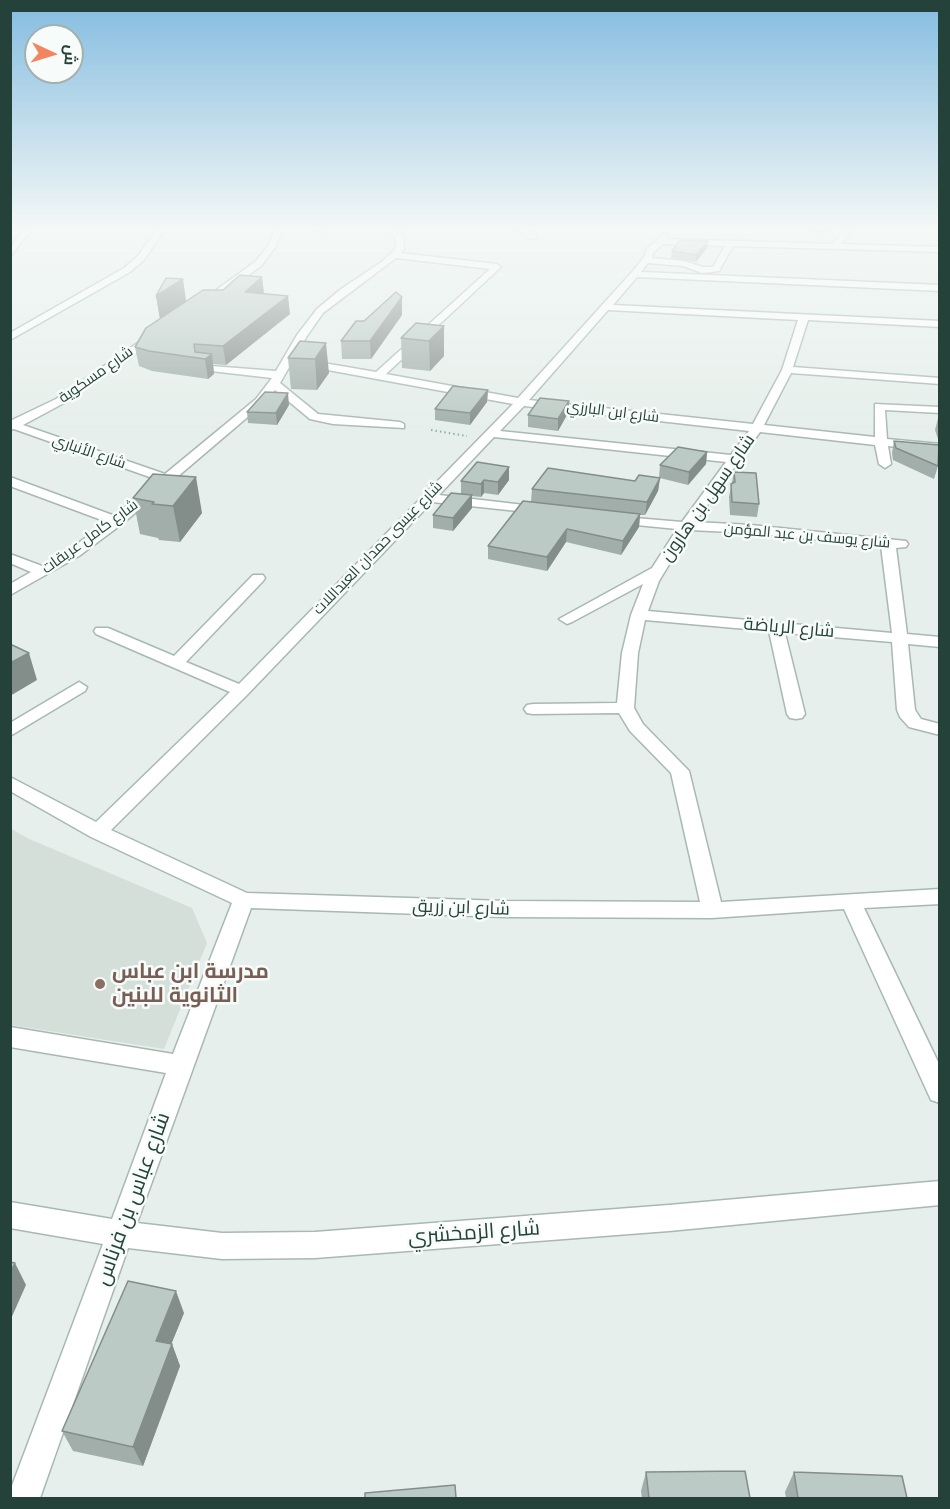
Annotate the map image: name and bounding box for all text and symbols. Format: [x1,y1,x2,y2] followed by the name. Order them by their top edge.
[24,24,84,84] north arrow
[60,44,81,66] text: ش
[55,343,137,407] street label: شارع مسكوية
[566,397,660,427] street label: شارع ابن البارزي
[656,430,760,566] street label: شارع سهل بن هارون
[50,431,128,473] street label: شارع الأنباري
[310,478,446,618] street label: شارع عيسى حمدان العبداللات
[38,496,142,578] street label: شارع كامل عريقات
[723,520,891,552] street label: شارع يوسف بن عبد المؤمن
[743,613,835,643] street label: شارع الرياضة
[412,896,510,920] street label: شارع ابن زريق
[112,959,269,1009] place label: مدرسة ابن عباس الثانوية للبنين
[93,977,107,991] marker: مدرسة ابن عباس الثانوية للبنين
[90,1109,176,1289] street label: شارع عباس بن فرناس
[407,1216,541,1250] street label: شارع الزمخشري

